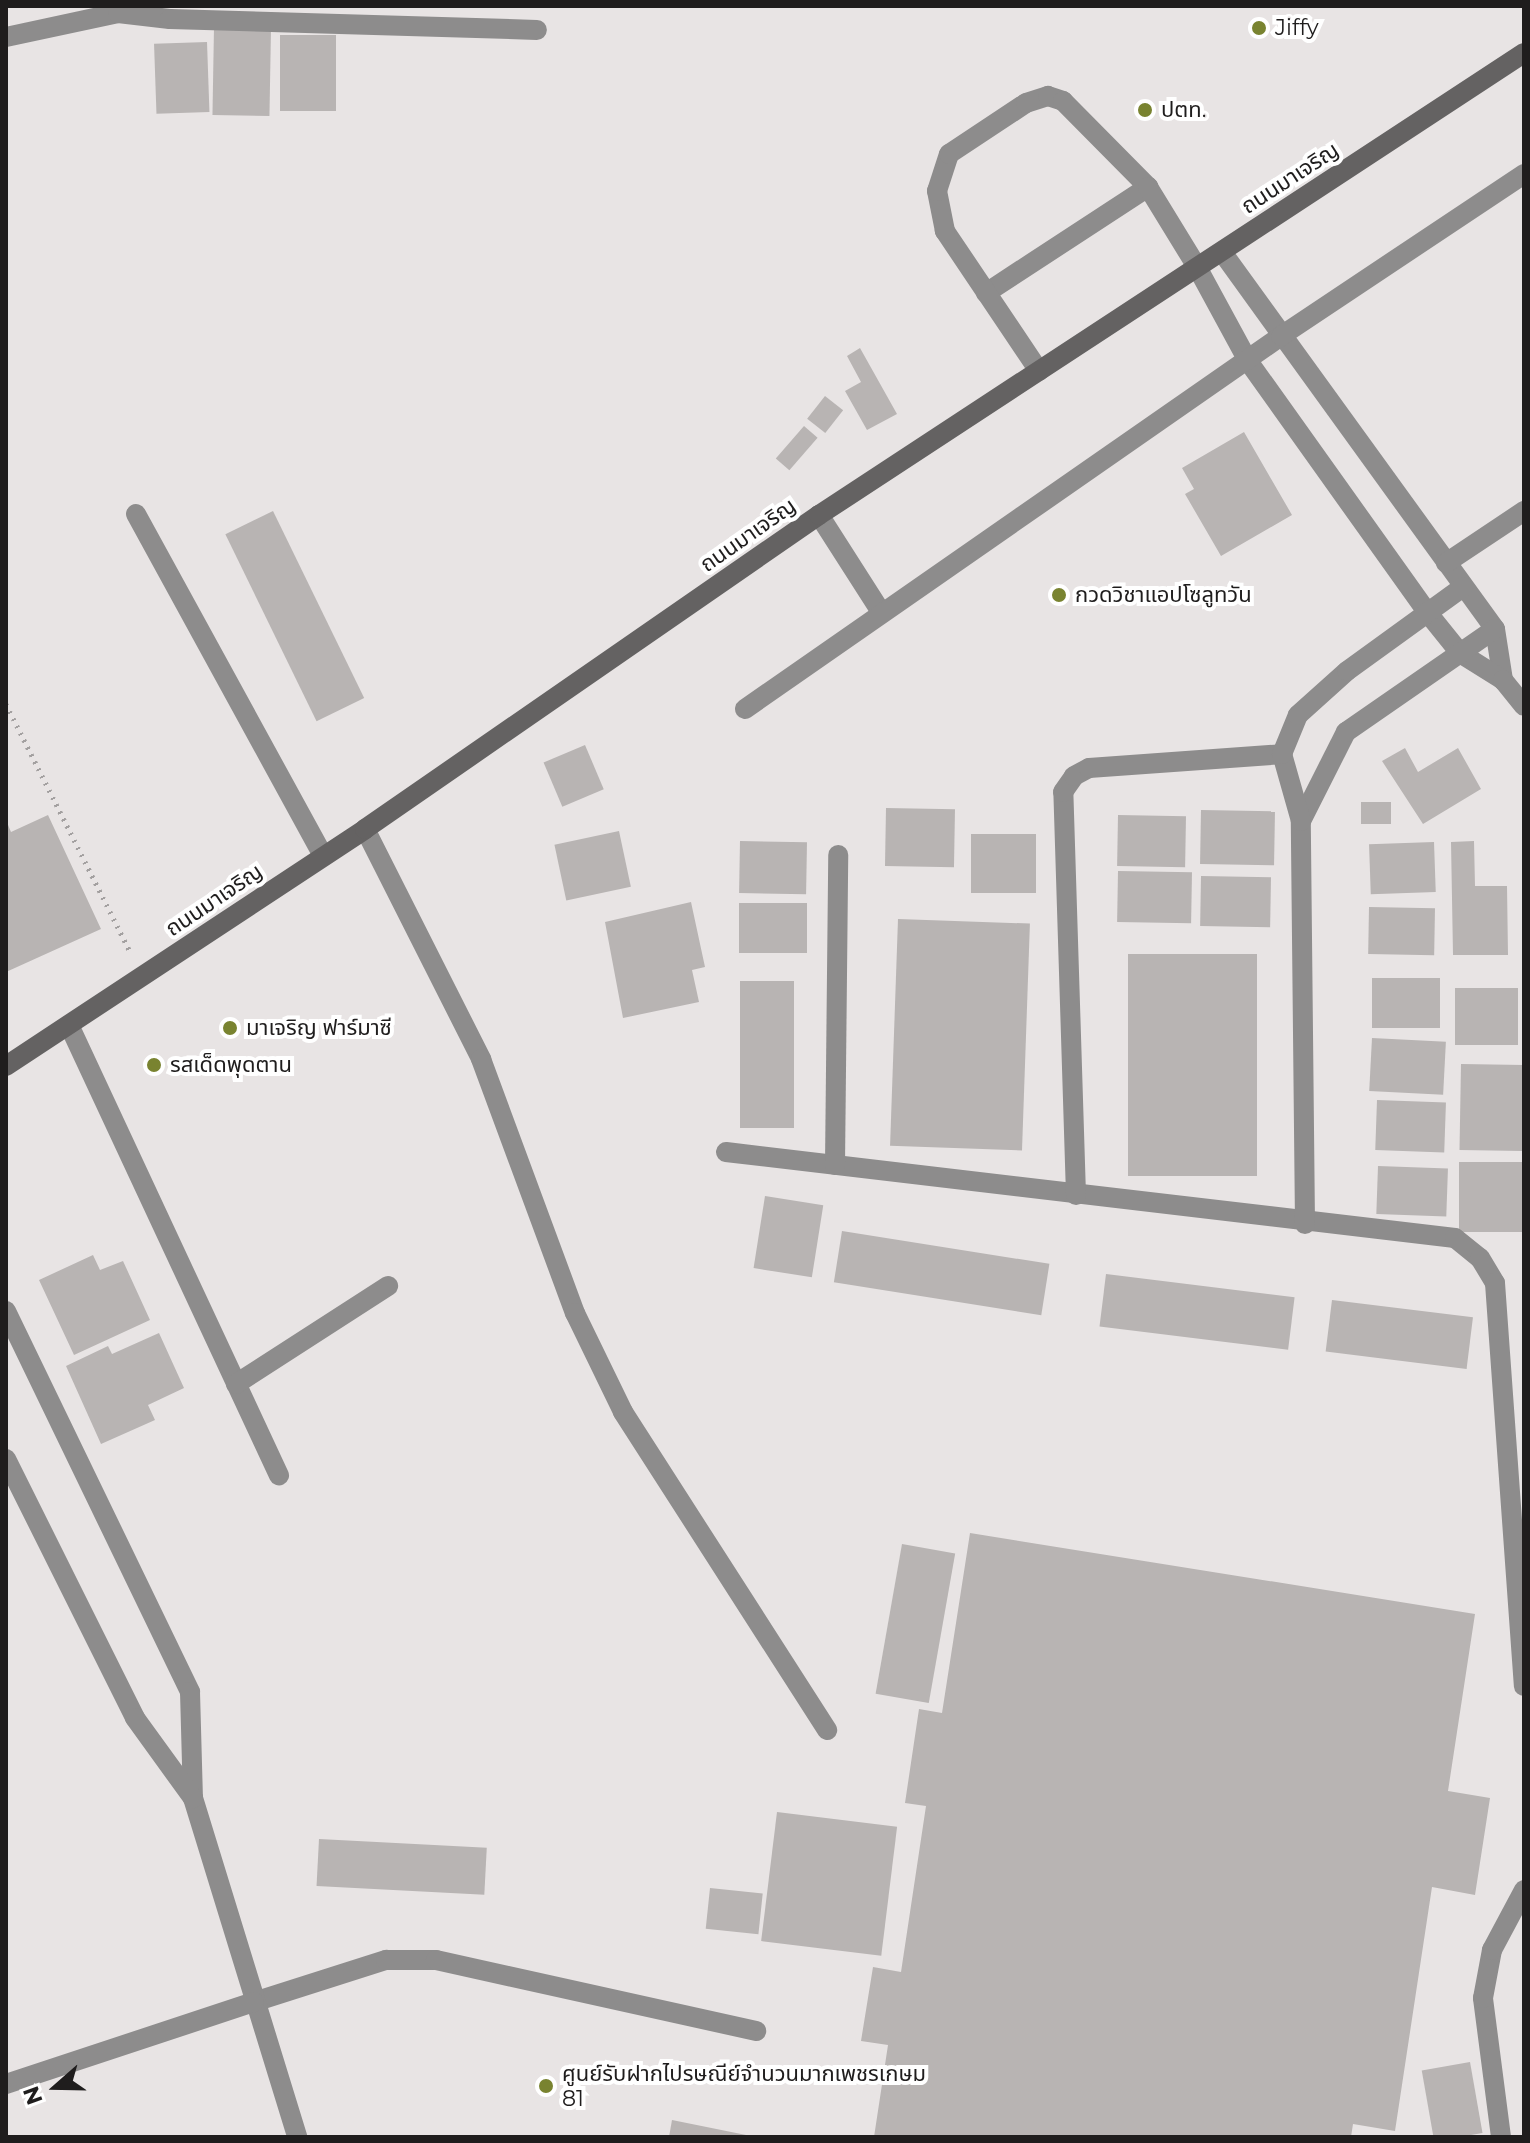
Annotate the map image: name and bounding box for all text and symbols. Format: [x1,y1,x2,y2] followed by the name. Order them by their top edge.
[1275,15,1319,41] place label: Jiffy
[1250,19,1268,37] marker: Jiffy
[1161,97,1206,123] place label: ปตท.
[1136,101,1154,119] marker: ปตท.
[1236,137,1344,219] street label: ถนนมาเจริญ
[695,492,801,578] street label: ถนนมาเจริญ
[1075,582,1252,608] place label: กวดวิชาแอปโซลูทวัน
[1050,586,1068,604] marker: กวดวิชาแอปโซลูทวัน
[161,858,267,942] street label: ถนนมาเจริญ
[246,1015,392,1041] place label: มาเจริญ ฟาร์มาซี
[221,1019,239,1037] marker: มาเจริญ ฟาร์มาซี
[170,1052,292,1078] place label: รสเด็ดพุดตาน
[145,1056,163,1074] marker: รสเด็ดพุดตาน
[16,2047,96,2127] north arrow
[562,2060,926,2112] place label: ศูนย์รับฝากไปรษณีย์จำนวนมากเพชรเกษม 81
[537,2077,555,2095] marker: ศูนย์รับฝากไปรษณีย์จำนวนมากเพชรเกษม 81
[17,2082,49,2108] text: N

